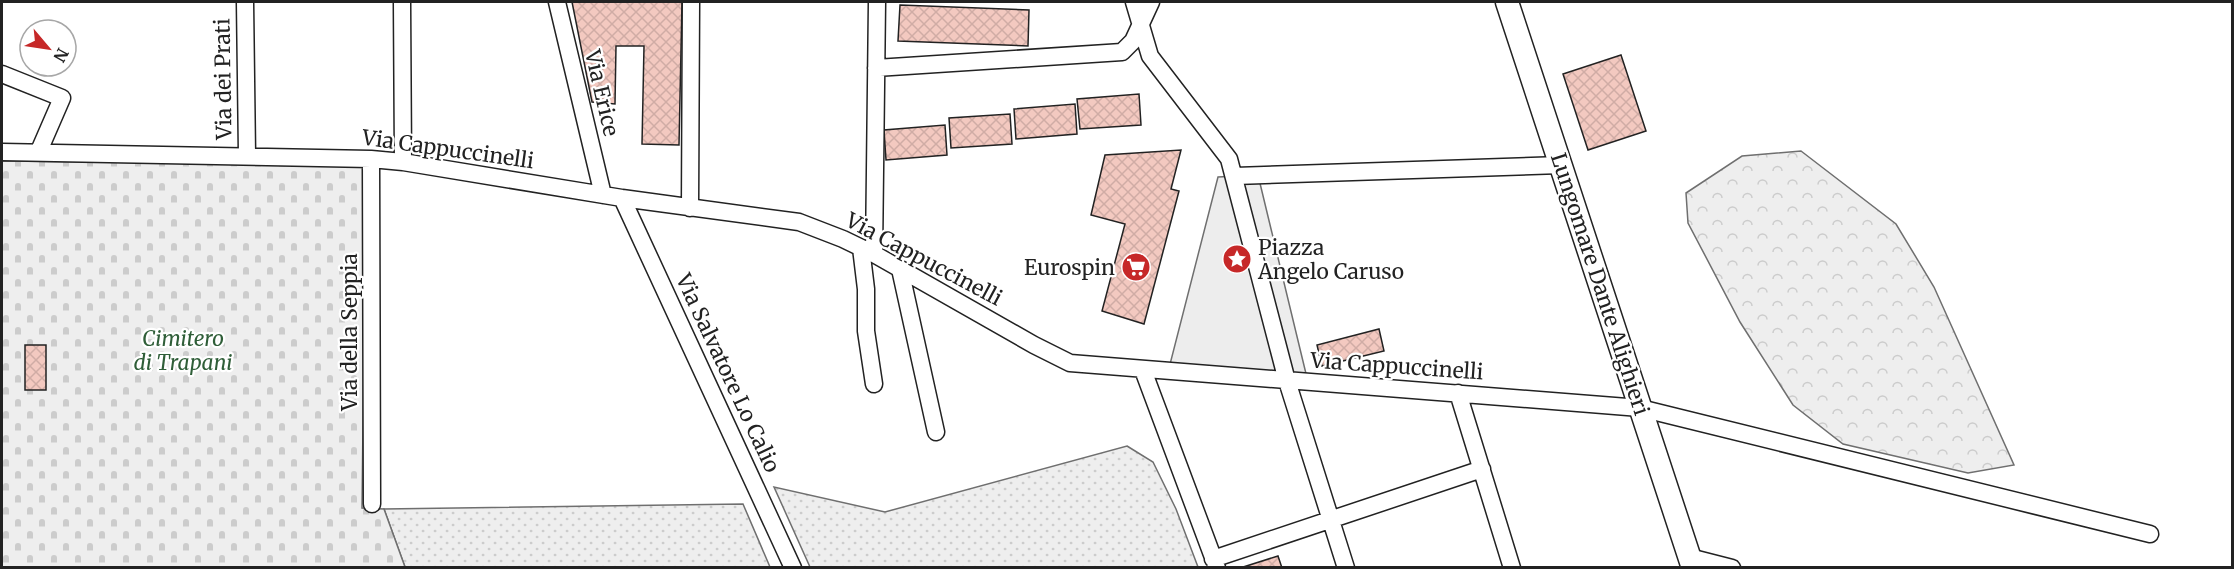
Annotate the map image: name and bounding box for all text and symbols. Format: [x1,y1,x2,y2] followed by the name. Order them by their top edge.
[18,18,78,78] north arrow
[208,18,238,141] street label: Via dei Prati
[49,45,73,66] text: N
[579,46,625,139] street label: Via Erice
[359,123,536,174] street label: Via Cappuccinelli
[1545,149,1655,419] street label: Lungomare Dante Alighieri
[840,206,1007,312] street label: Via Cappuccinelli
[1257,234,1404,285] place label: Piazza Angelo Caruso
[1221,243,1253,275] place icon: Piazza Angelo Caruso
[1120,251,1152,283] supermarket icon: Eurospin
[336,253,363,412] street label: Via della Seppia
[1024,254,1115,281] place label: Eurospin
[670,268,786,477] street label: Via Salvatore Lo Calio
[133,325,233,376] park label: Cimitero di Trapani
[1309,346,1484,386] street label: Via Cappuccinelli

